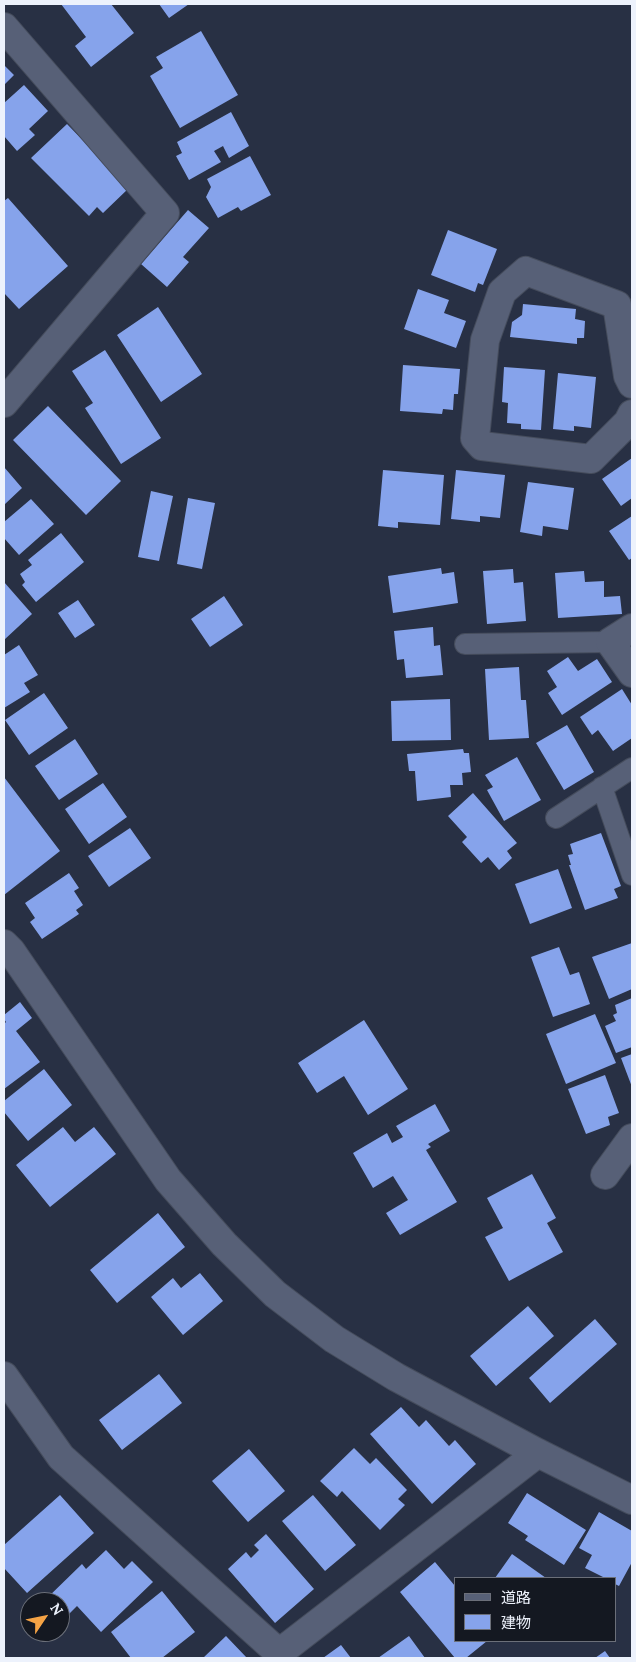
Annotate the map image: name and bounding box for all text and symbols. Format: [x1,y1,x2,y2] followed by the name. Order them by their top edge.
[454,1577,616,1642] legend
[501,1588,531,1607] text: 道路
[20,1592,70,1642] north arrow
[46,1600,67,1619] text: N
[501,1613,531,1632] text: 建物

